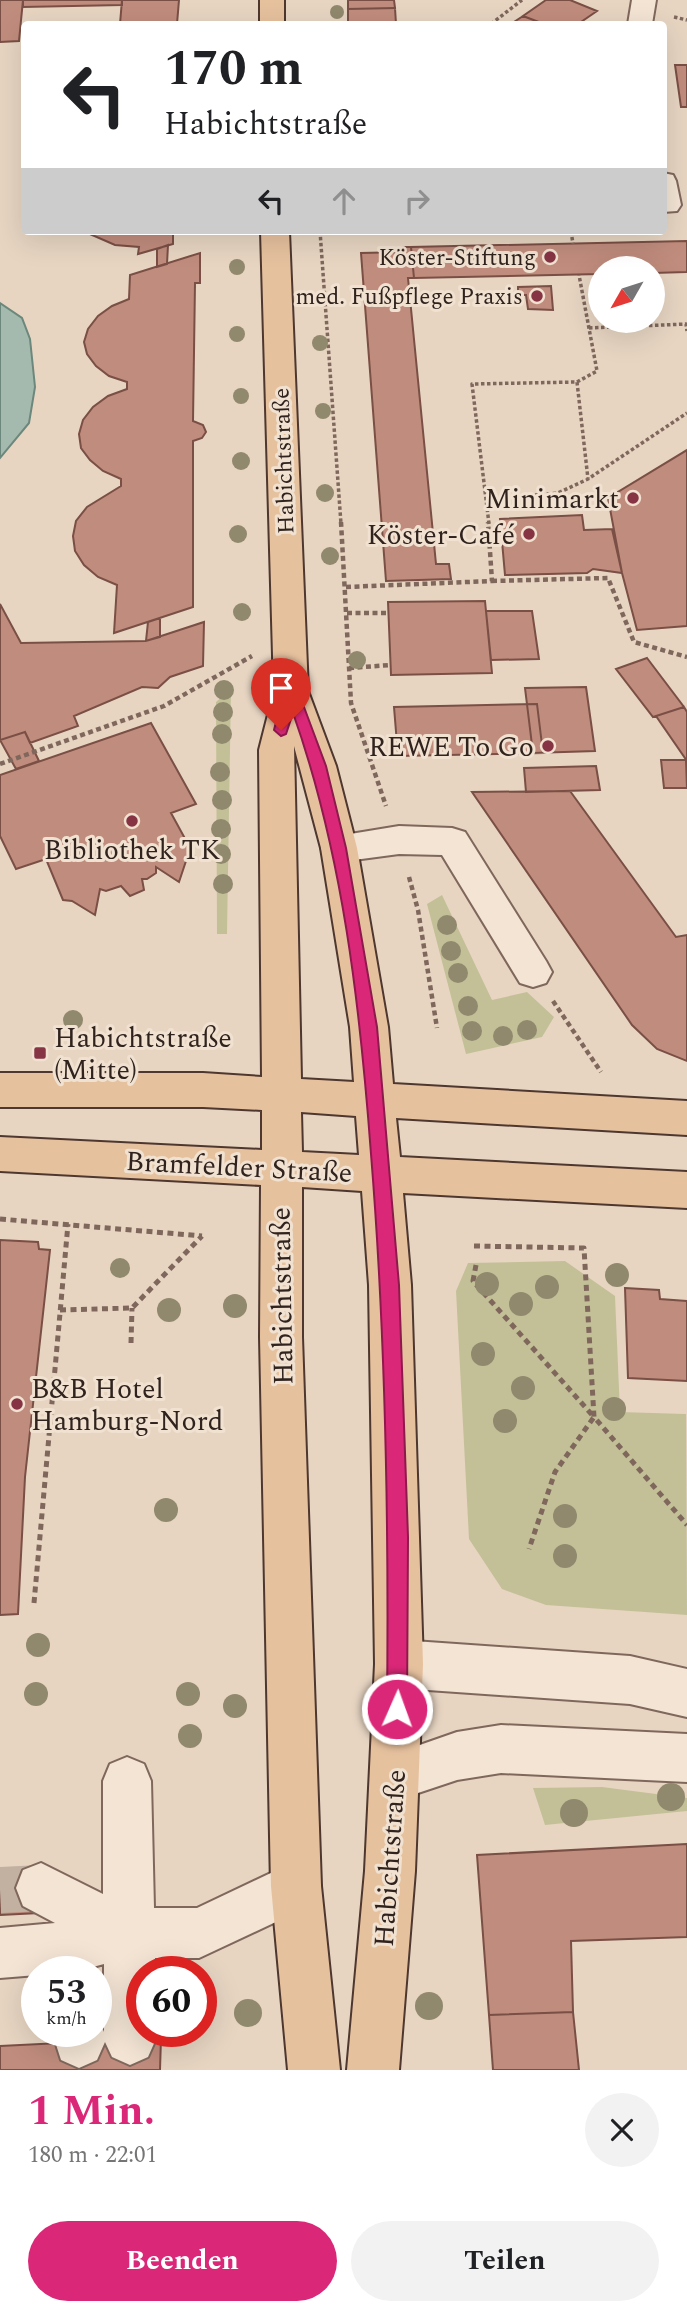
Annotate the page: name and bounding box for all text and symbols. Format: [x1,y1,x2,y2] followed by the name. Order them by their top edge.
[164,32,303,107] text: 170 m
[49,49,140,140] icon: left
[164,100,367,149] text: Habichtstraße
[252,182,290,220] icon: left
[325,182,363,220] icon: ahead
[398,182,436,220] icon: right
[378,241,536,276] place label: Köster-Stiftung
[542,249,558,265] marker: Köster-Stiftung
[588,256,665,332] north arrow
[588,256,665,333] map controls
[296,280,523,315] place label: med. Fußpflege Praxis
[529,288,545,304] marker: med. Fußpflege Praxis
[264,387,305,535] street label: Habichtstraße
[485,478,619,521] place label: Minimarkt
[625,490,641,506] marker: Minimarkt
[367,514,515,557] place label: Köster-Café
[521,526,537,542] marker: Köster-Café
[251,658,311,730] pin
[262,669,300,707] icon: arrive
[368,726,534,769] place label: REWE To Go
[540,738,556,754] marker: REWE To Go
[124,813,140,829] marker: Bibliothek TK
[44,829,220,872] place label: Bibliothek TK
[54,1017,232,1092] place label: Habichtstraße (Mitte)
[32,1045,48,1061] marker: Habichtstraße (Mitte)
[124,1140,353,1195] street label: Bramfelder Straße
[259,1207,306,1385] street label: Habichtstraße
[31,1368,223,1443] place label: B&B Hotel Hamburg-Nord
[9,1396,25,1412] marker: B&B Hotel Hamburg-Nord
[360,1672,434,1746] position arrow
[363,1768,418,1948] street label: Habichtstraße
[126,1956,217,2047] speed limit sign: 60
[47,1966,86,2019] text: 53
[46,2005,87,2032] text: km/h
[28,2080,155,2143] text: 1 Min.
[585,2093,659,2167] button: close
[28,2138,157,2173] text: 180 m · 22:01
[28,2221,337,2301] button: Beenden
[351,2221,659,2301] button: Teilen

